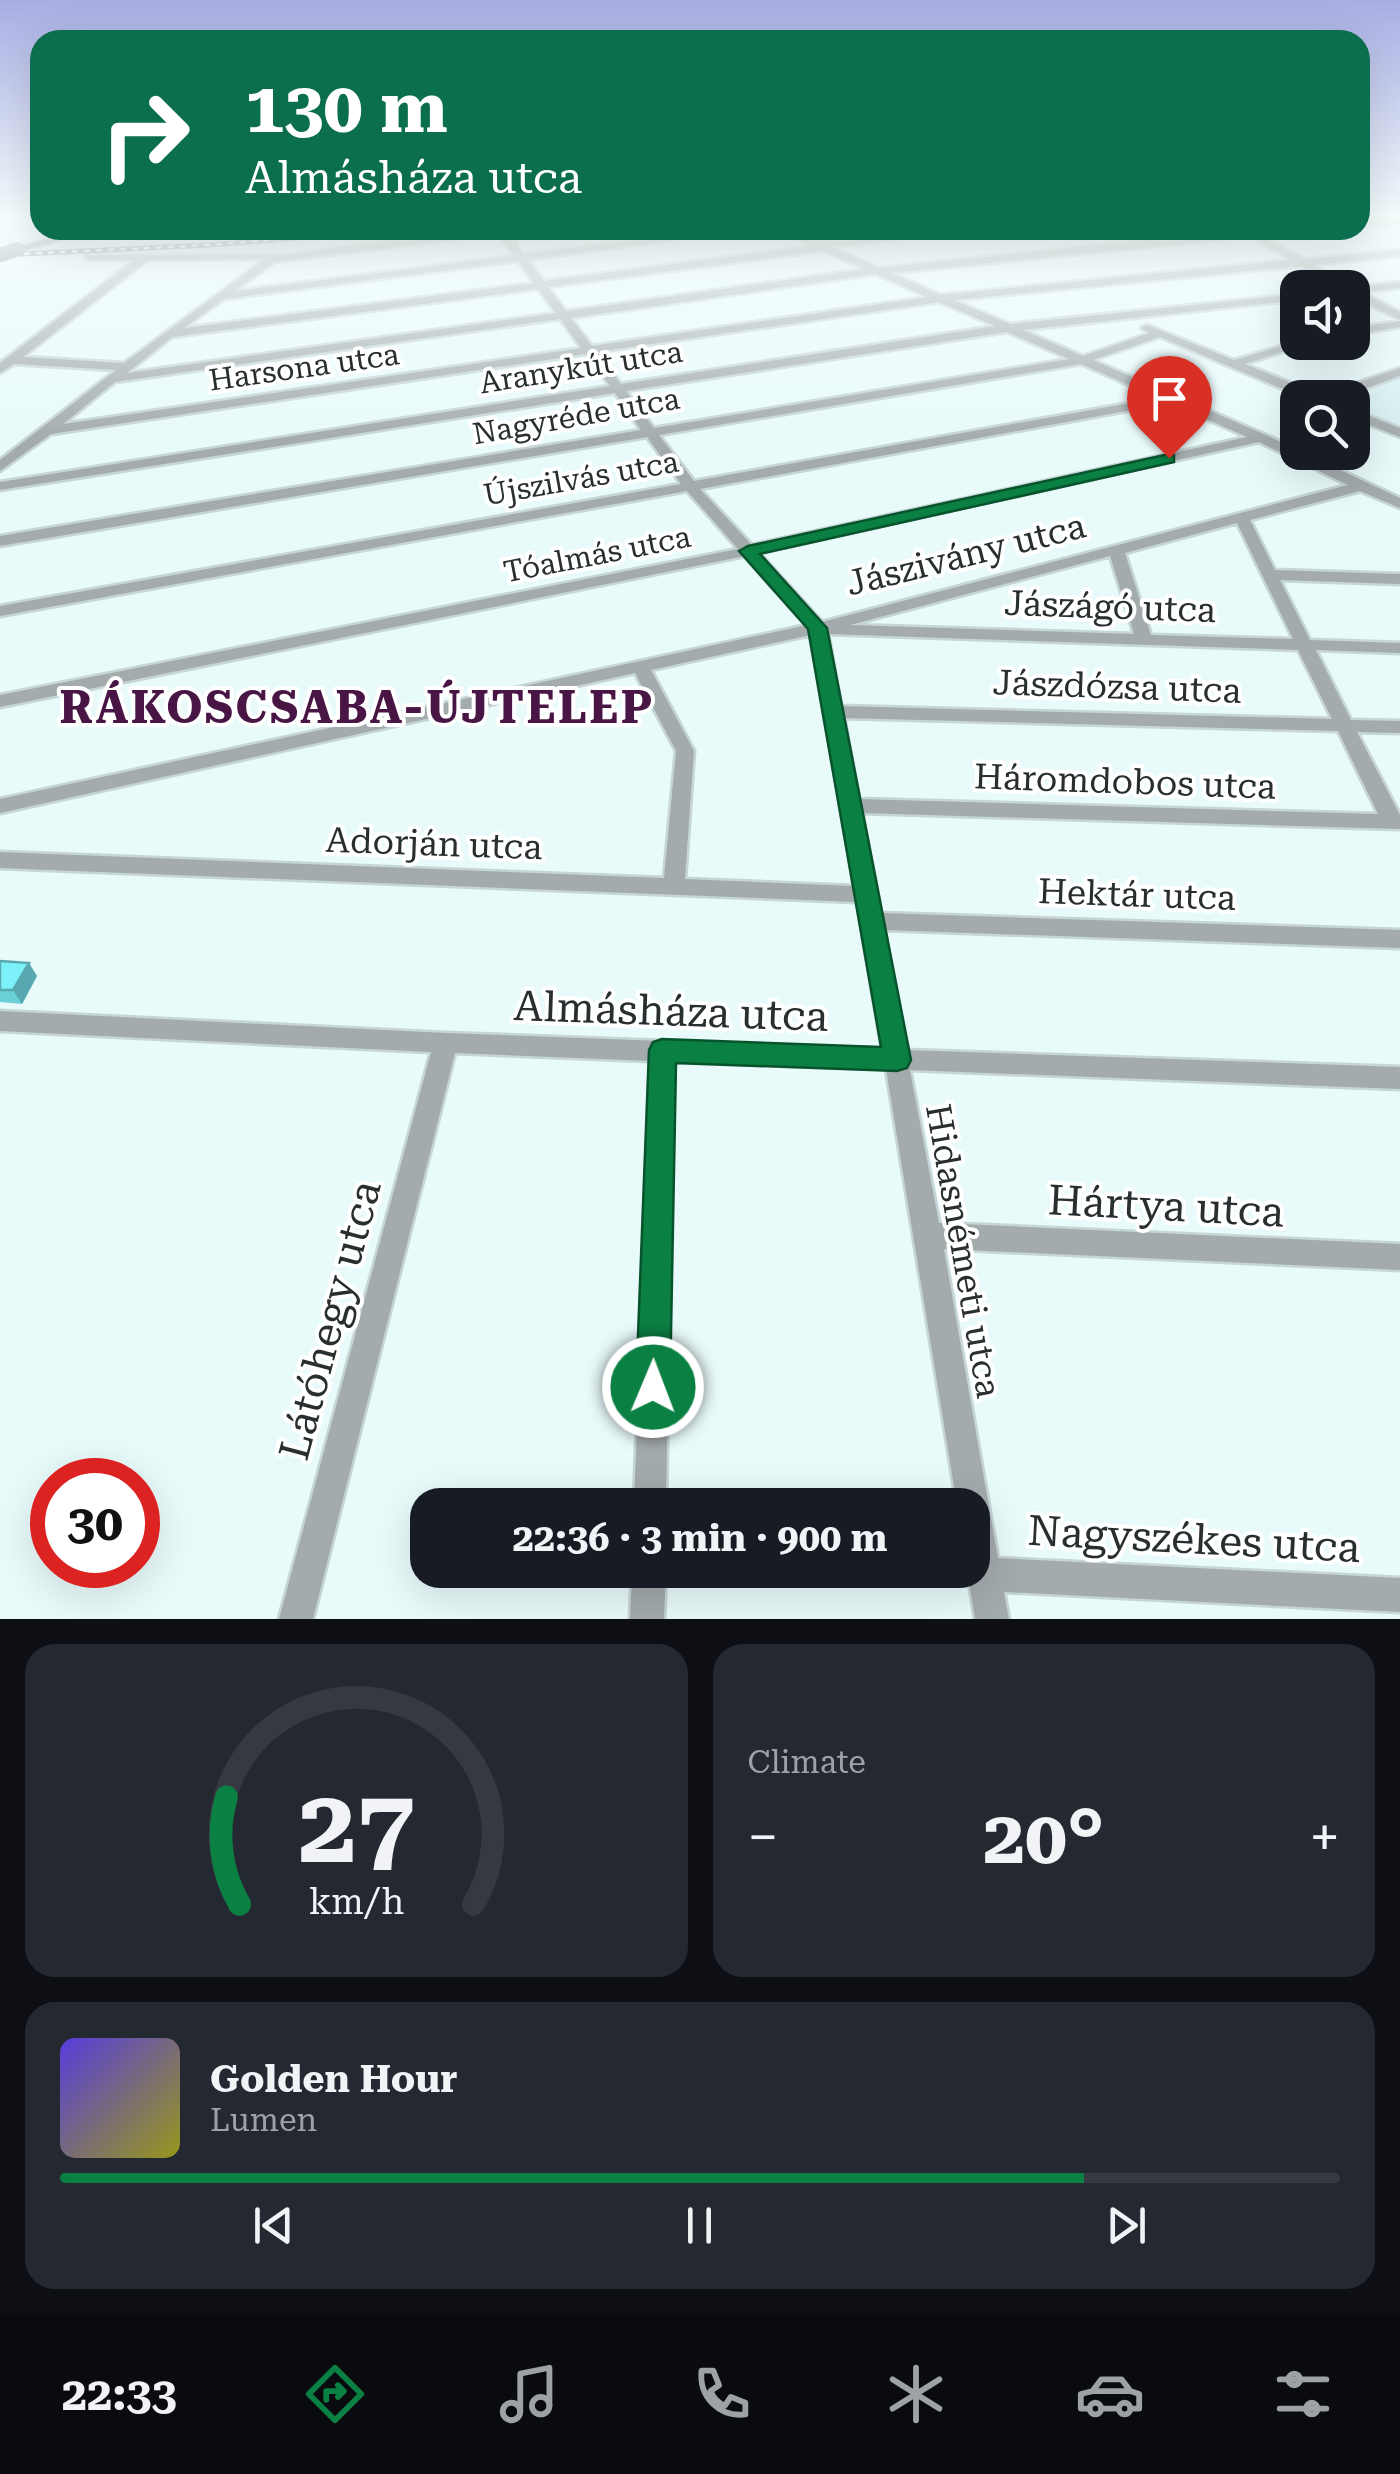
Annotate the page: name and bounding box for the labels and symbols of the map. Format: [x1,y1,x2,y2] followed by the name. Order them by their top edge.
[477,334,685,400] street label: Aranykút utca
[207,336,401,398] street label: Harsona utca
[1127,356,1212,459] pin
[470,381,682,451] street label: Nagyréde utca
[481,443,681,512] street label: Újszilvás utca
[842,505,1090,605] street label: Jászivány utca
[500,519,694,589] street label: Tóalmás utca
[1003,583,1217,631] street label: Jászágó utca
[992,662,1242,712] street label: Jászdózsa utca
[60,679,654,734] district label: RÁKOSCSABA-ÚJTELEP
[973,756,1277,808] street label: Háromdobos utca
[325,820,543,868] street label: Adorján utca
[1037,871,1237,919] street label: Hektár utca
[513,981,829,1041] street label: Almásháza utca
[917,1101,1009,1401] street label: Hidasnémeti utca
[269,1175,391,1465] street label: Látóhegy utca
[1047,1175,1286,1237] street label: Hártya utca
[601,1335,705,1439] position arrow
[30,1458,160,1588] speed limit sign: 30
[1026,1506,1362,1572] street label: Nagyszékes utca

